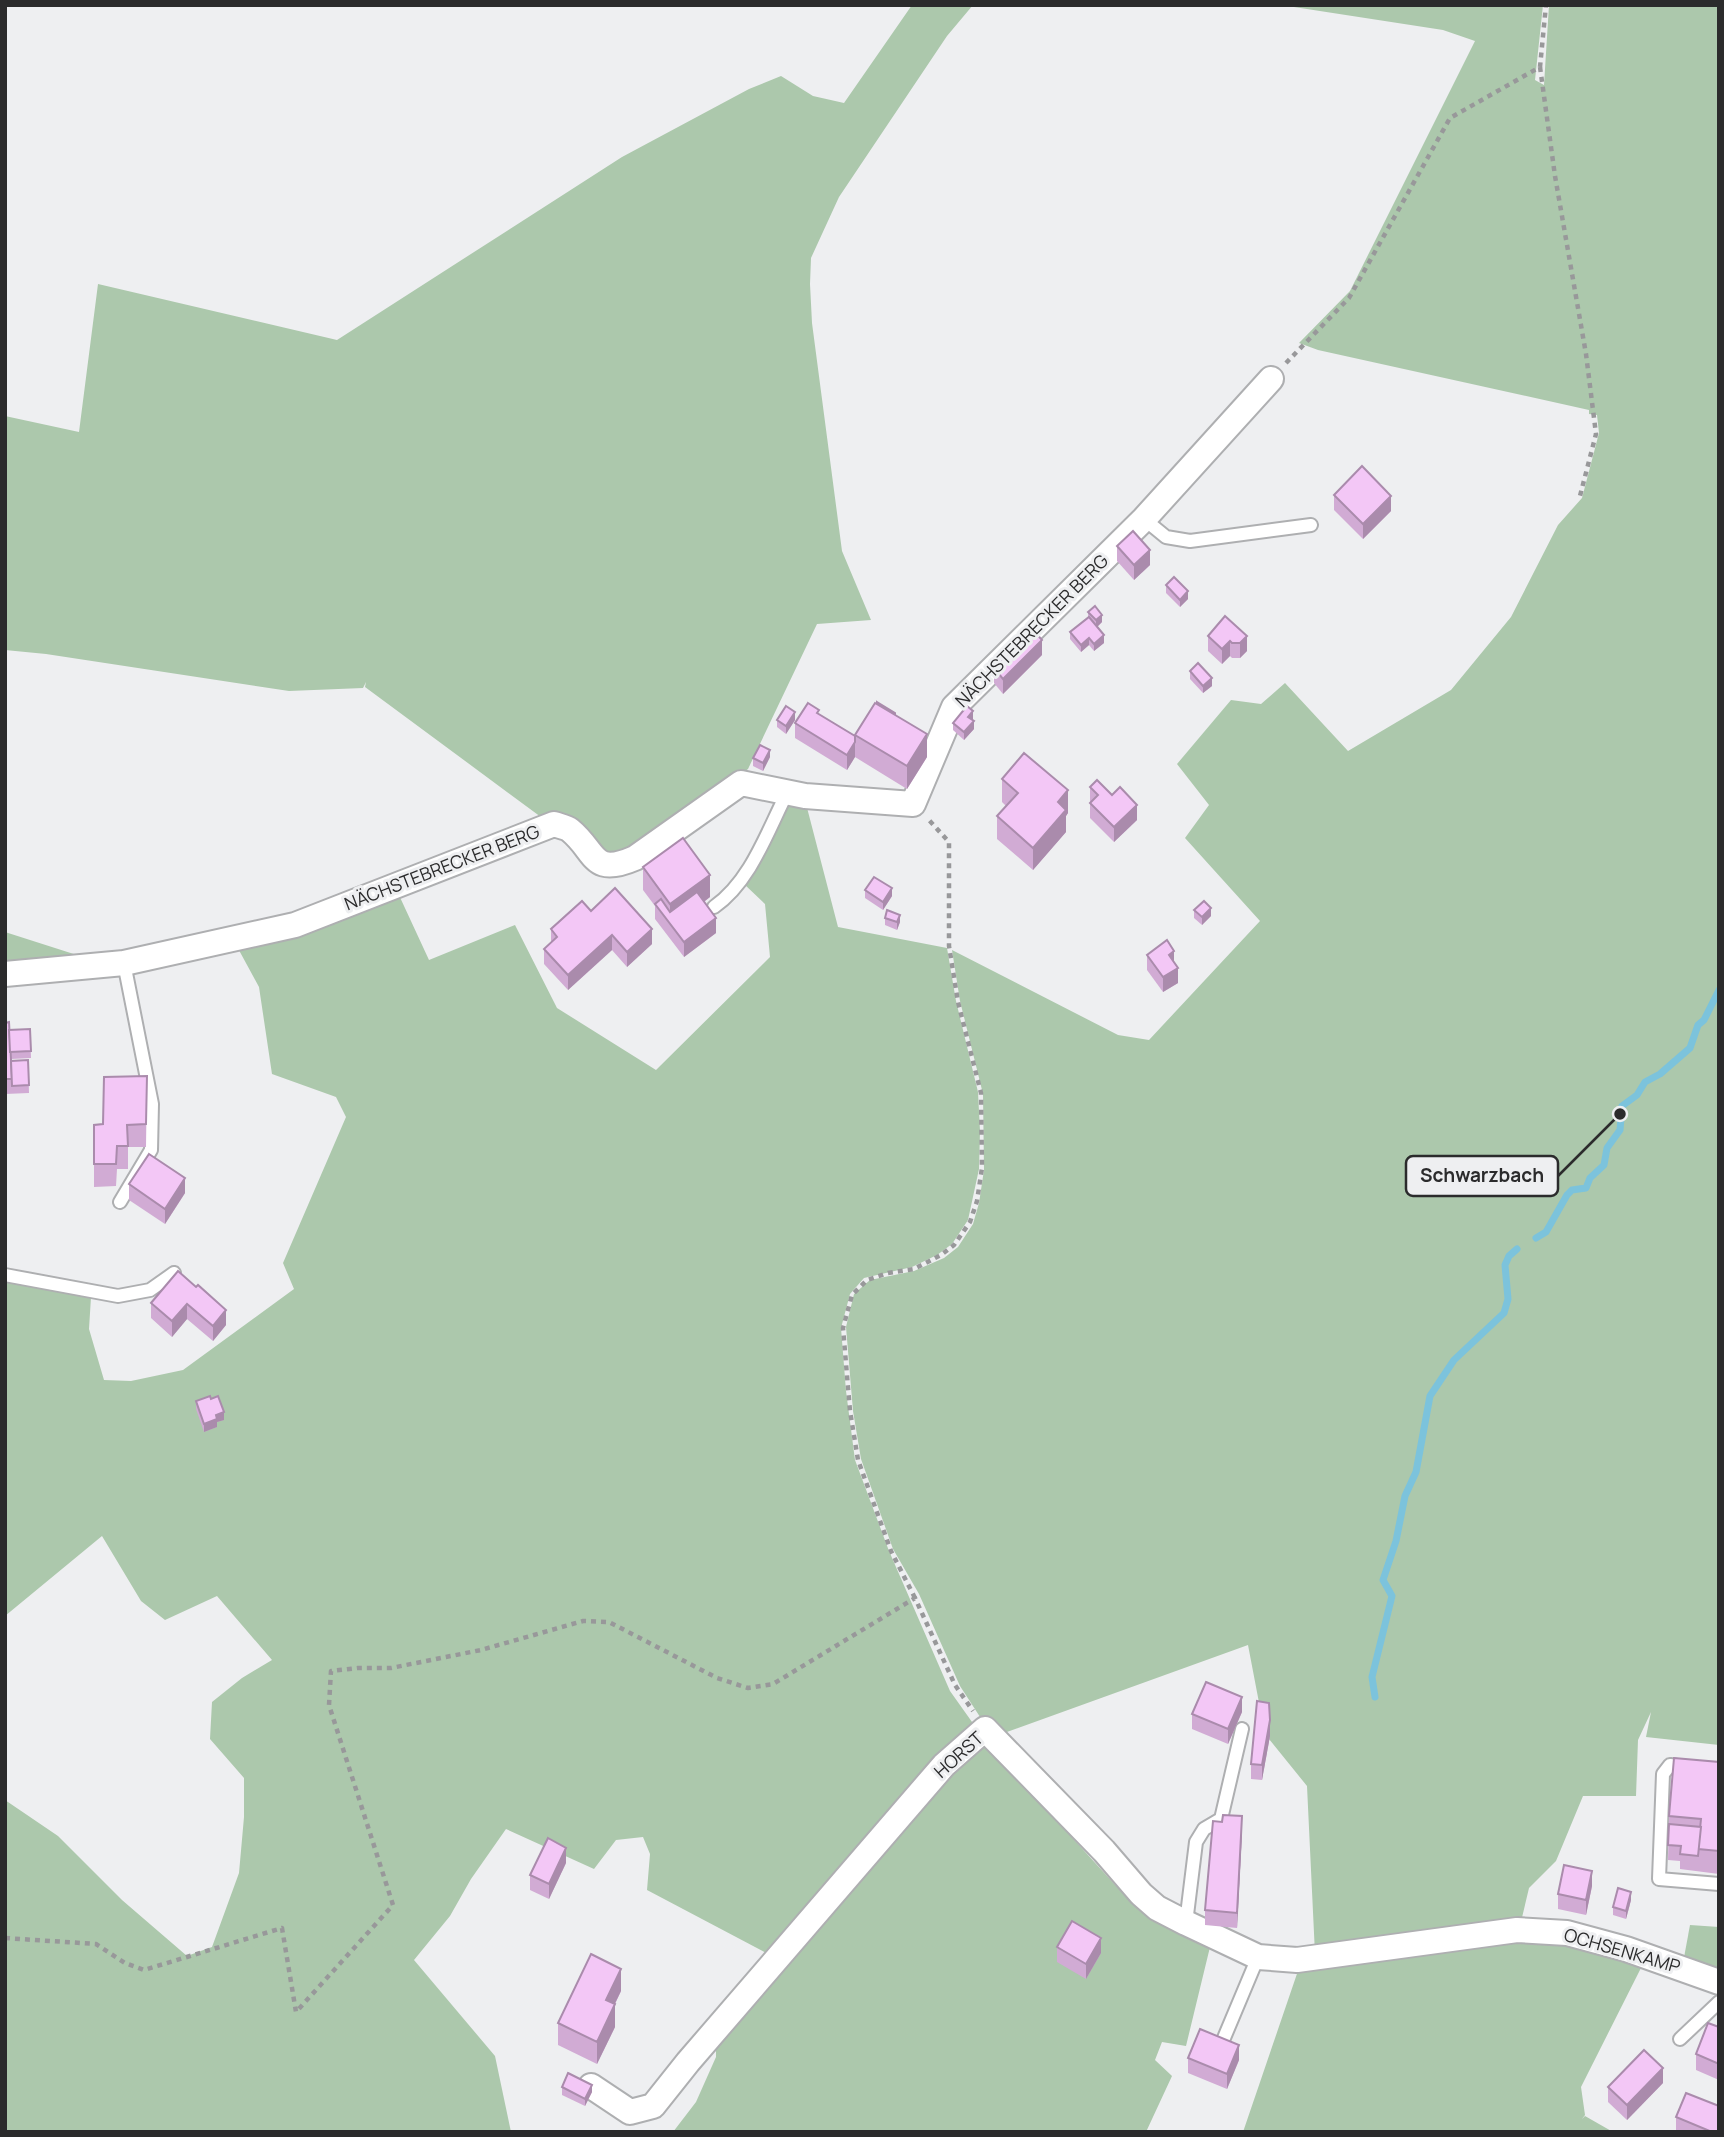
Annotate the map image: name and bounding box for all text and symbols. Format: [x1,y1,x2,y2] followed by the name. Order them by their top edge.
[950,548,1113,712] street label: NÄCHSTEBRECKER BERG
[341,819,543,915] street label: NÄCHSTEBRECKER BERG
[1406,1156,1558,1196] callout: Schwarzbach
[1420,1162,1544,1188] text: Schwarzbach
[929,1726,988,1783] street label: HORST
[1561,1922,1683,1978] street label: OCHSENKAMP

